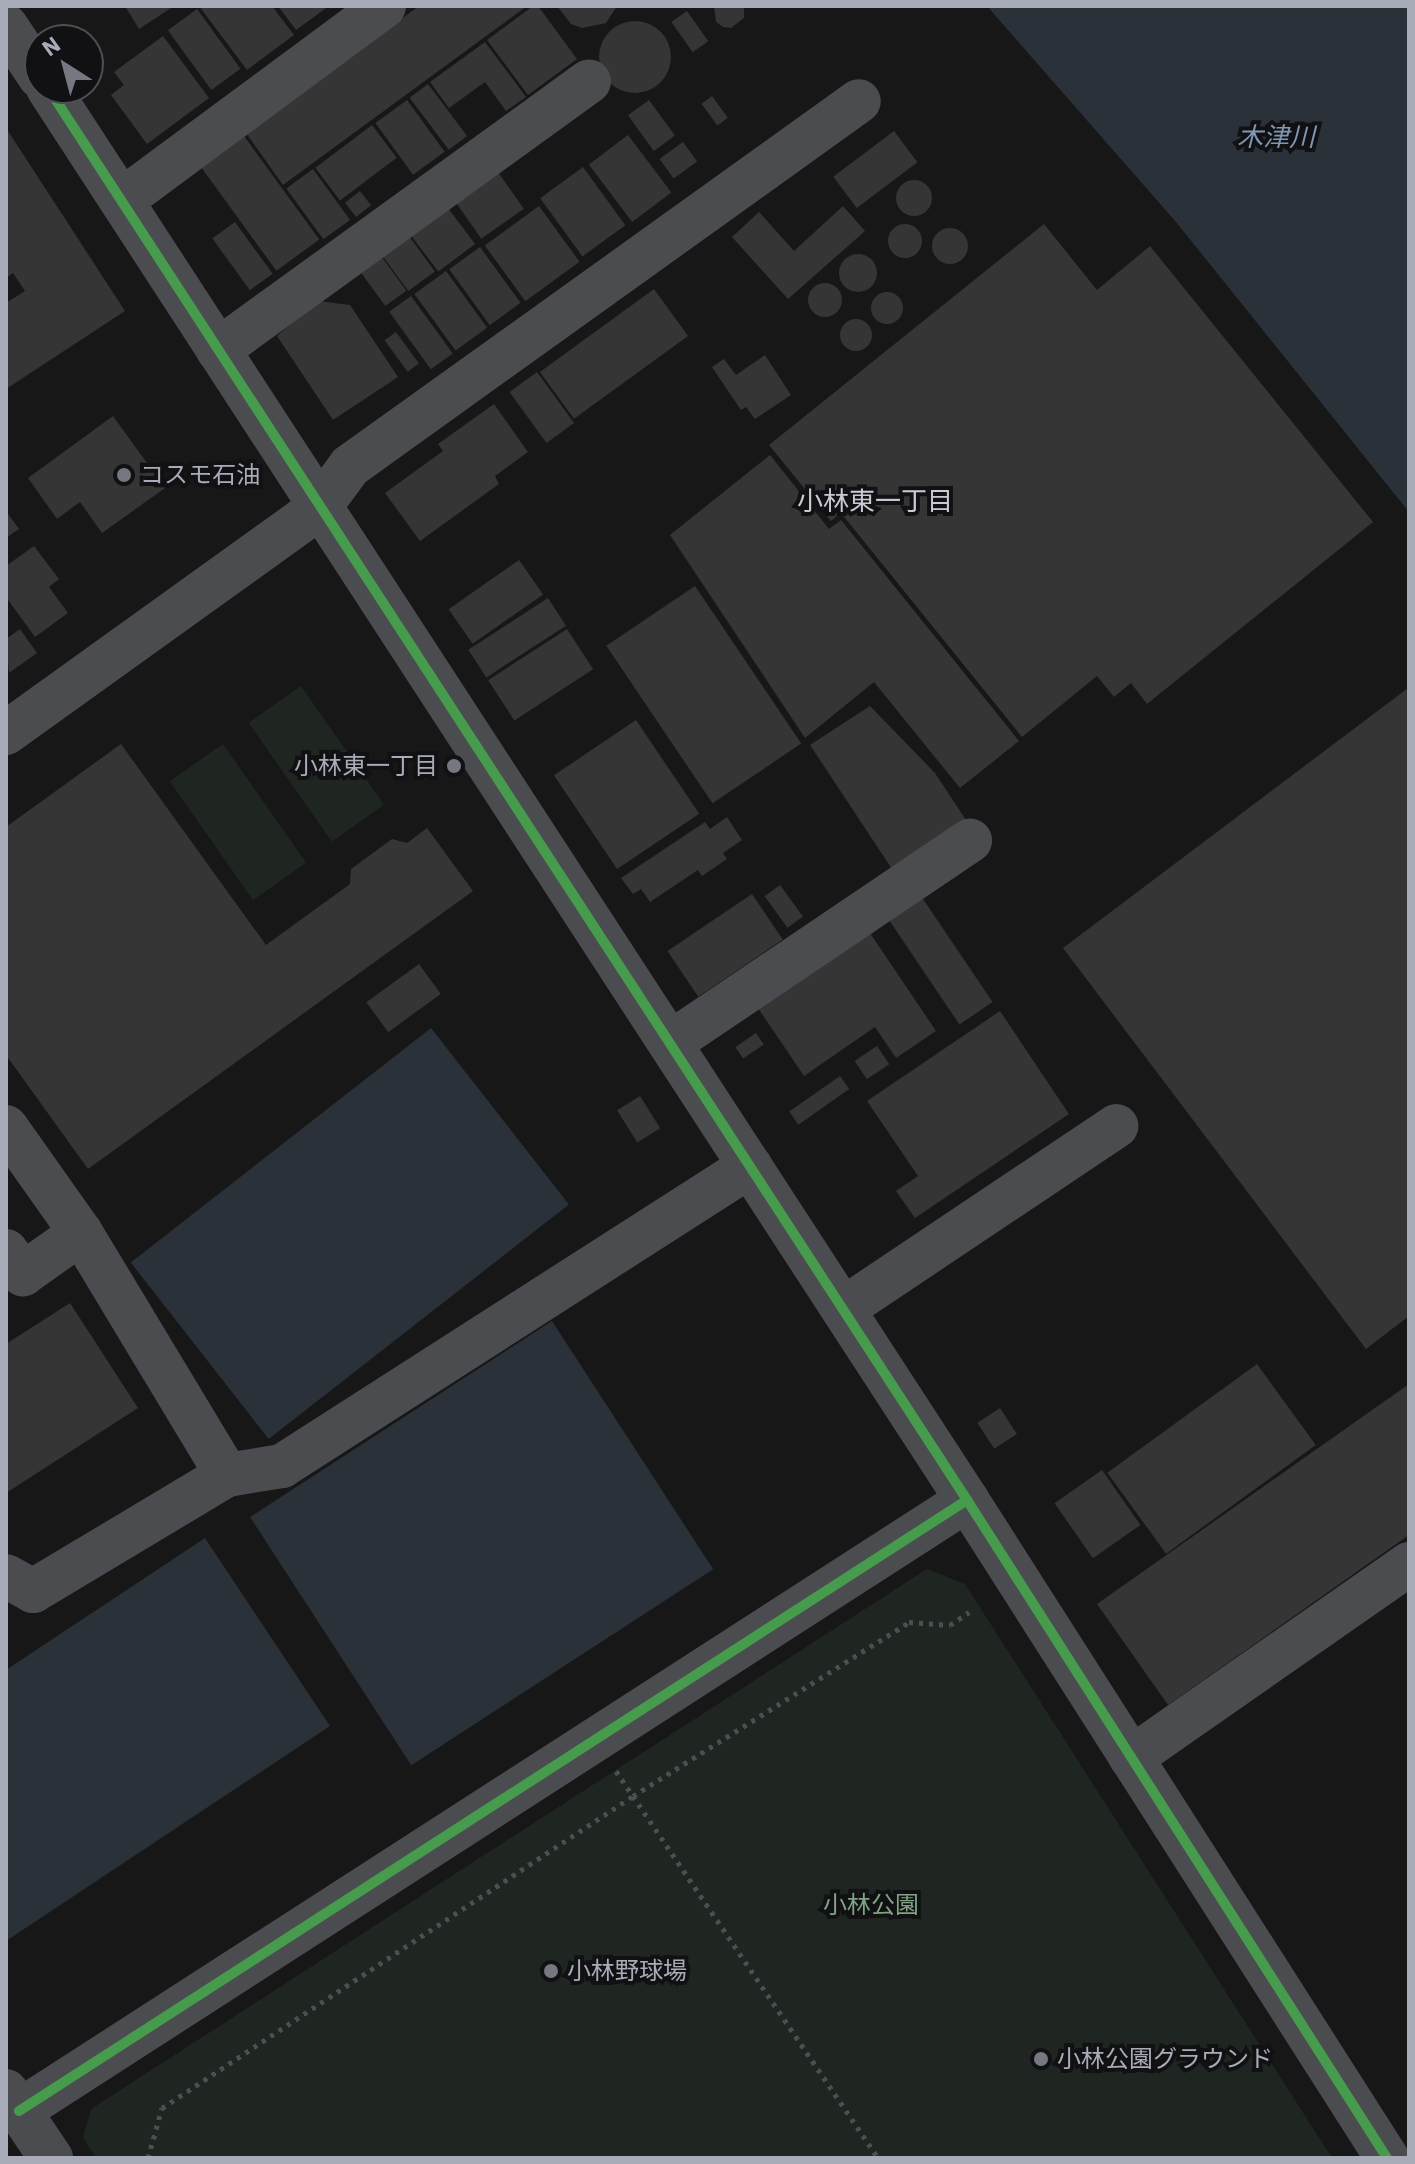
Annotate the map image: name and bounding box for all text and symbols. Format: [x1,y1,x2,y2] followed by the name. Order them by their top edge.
[24,24,104,104] north arrow
[36,29,66,62] text: N
[1237,121,1315,153] water label: 木津川
[140,461,260,489] place label: コスモ石油
[115,466,133,484] marker: コスモ石油
[797,485,953,517] district label: 小林東一丁目
[294,752,438,780] place label: 小林東一丁目
[445,757,463,775] marker: 小林東一丁目
[823,1891,919,1919] park label: 小林公園
[567,1957,687,1985] place label: 小林野球場
[542,1962,560,1980] marker: 小林野球場
[1057,2045,1273,2073] place label: 小林公園グラウンド
[1032,2050,1050,2068] marker: 小林公園グラウンド

